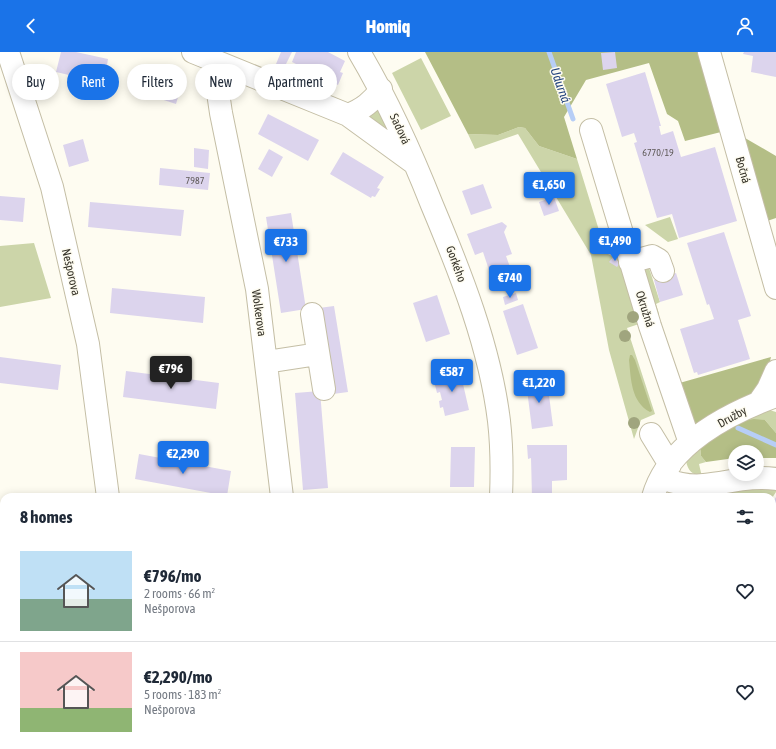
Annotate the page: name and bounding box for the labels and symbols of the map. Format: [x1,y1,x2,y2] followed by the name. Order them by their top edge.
[548,66,574,105] water label: Udurná
[387,111,413,147] street label: Sadová
[642,147,674,158] house number: 6770/19
[733,155,753,185] street label: Bočná
[516,172,582,206] pin: €1,650
[186,175,205,186] house number: 7987
[582,228,648,262] pin: €1,490
[262,229,310,263] pin: €733
[443,244,469,284] street label: Gorkého
[59,247,83,297] street label: Nešporova
[486,265,534,299] pin: €740
[249,289,269,337] street label: Wolkerova
[633,289,657,329] street label: Okružná
[147,356,195,390] pin: €796
[428,359,476,393] pin: €587
[506,370,572,404] pin: €1,220
[715,403,749,431] street label: Družby
[150,441,216,475] pin: €2,290

